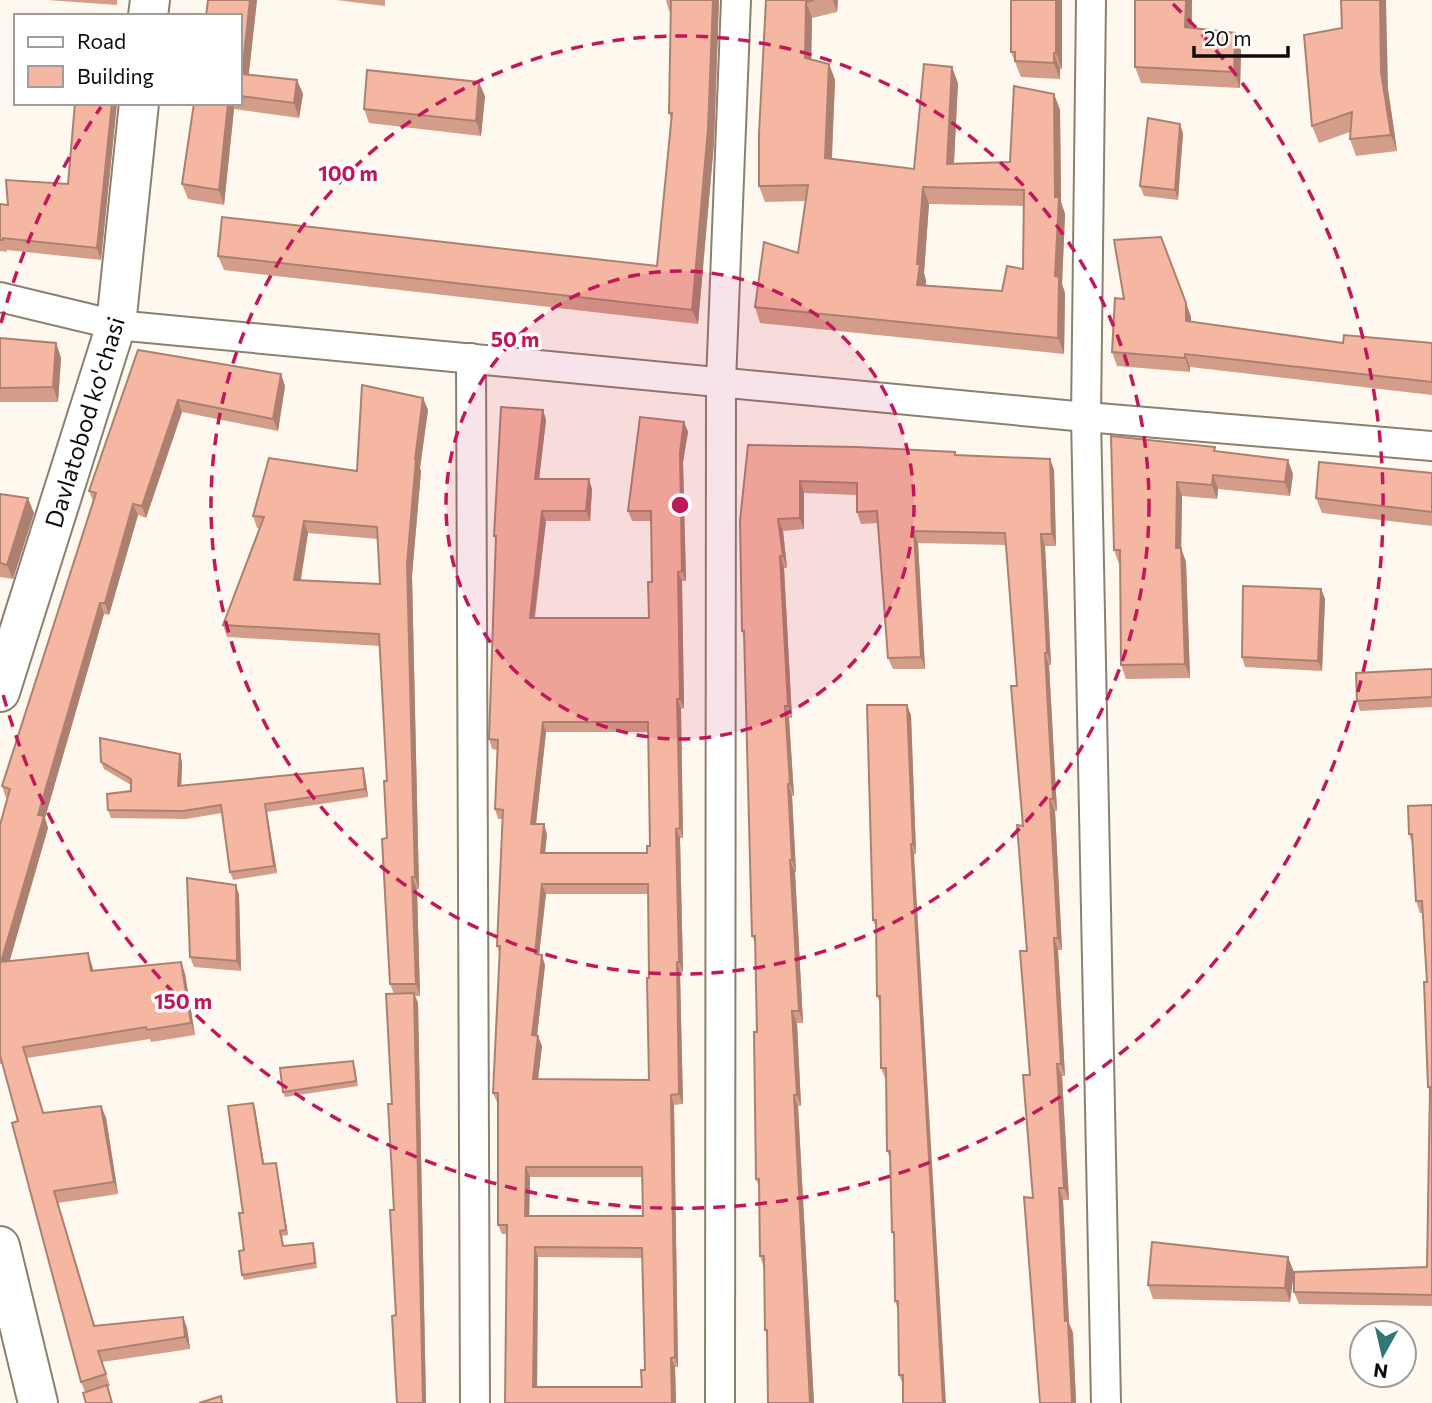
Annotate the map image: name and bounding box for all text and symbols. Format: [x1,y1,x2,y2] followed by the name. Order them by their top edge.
[14,14,242,105] legend
[1194,14,1288,58] scale bar
[1204,25,1252,50] text: 20 m
[77,28,126,53] text: Road
[77,63,154,88] text: Building
[318,160,378,185] text: 100 m
[38,313,130,531] street label: Davlatobod ko'chasi
[491,326,539,351] text: 50 m
[668,493,692,517] centre of rings
[154,988,212,1013] text: 150 m
[1348,1319,1418,1389] north arrow
[1372,1359,1389,1384] text: N

